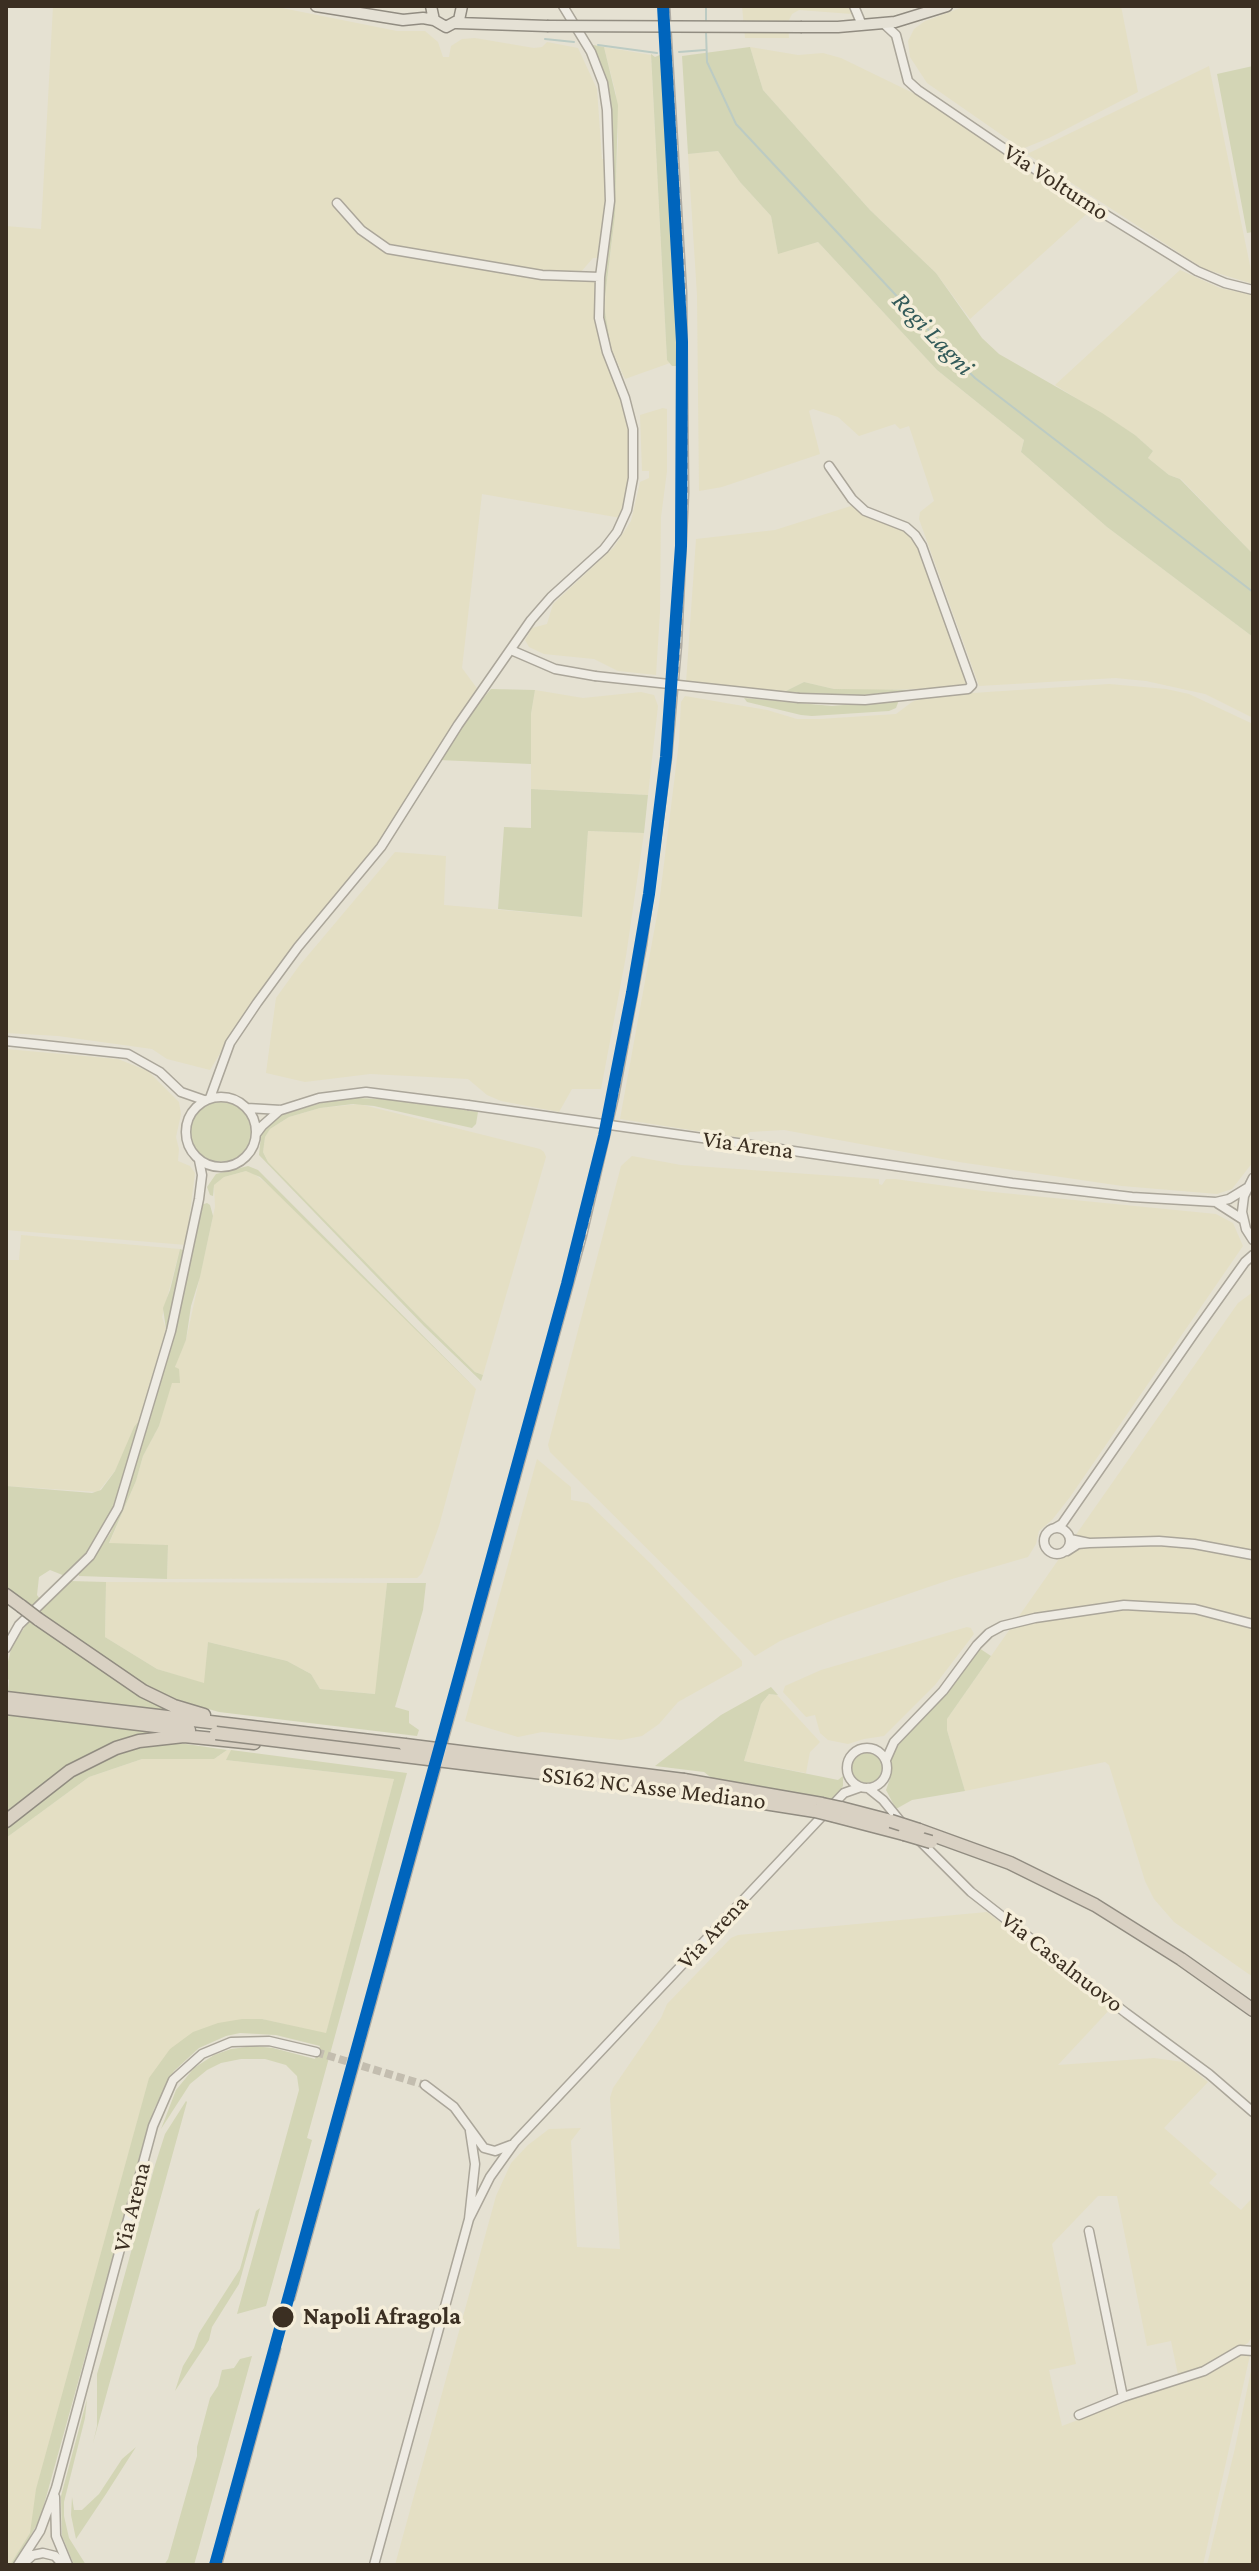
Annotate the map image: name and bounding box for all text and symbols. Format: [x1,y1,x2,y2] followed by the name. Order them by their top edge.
[998,137,1114,227] street label: Via Volturno
[886,286,980,382] water label: Regi Lagni
[701,1124,795,1166] street label: Via Arena
[540,1760,768,1816] street label: SS162 NC Asse Mediano
[671,1889,755,1975] street label: Via Arena
[995,1905,1129,2019] street label: Via Casalnuovo
[107,2159,157,2255] street label: Via Arena
[303,2303,461,2331] place label: Napoli Afragola
[270,2304,296,2330] marker: Napoli Afragola

